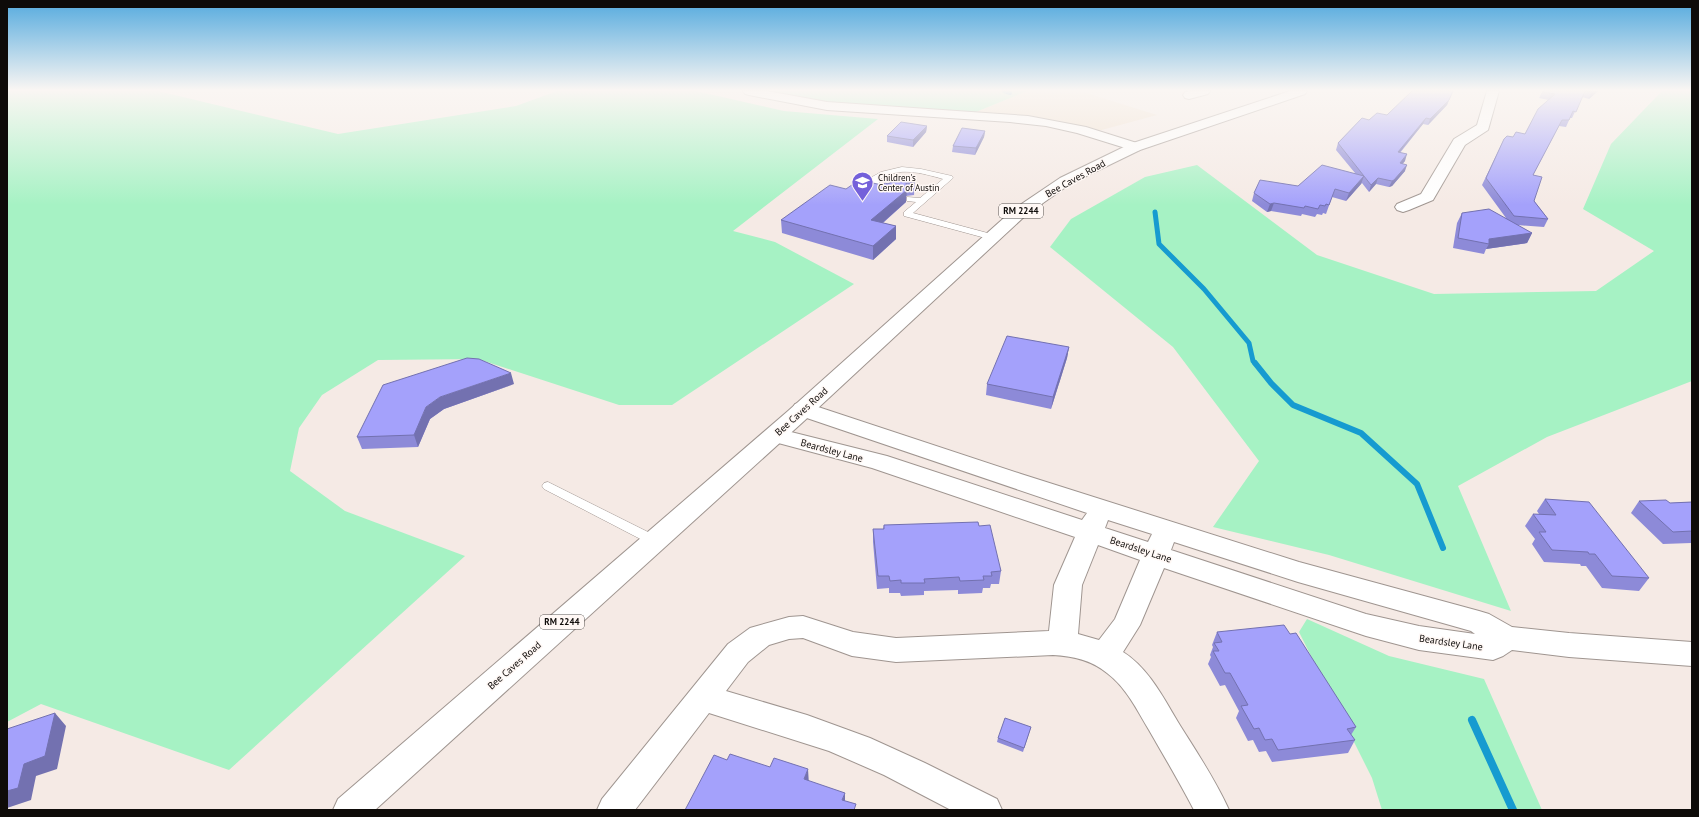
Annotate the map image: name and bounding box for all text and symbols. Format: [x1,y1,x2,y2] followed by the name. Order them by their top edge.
[1043,157,1108,200] street label: Bee Caves Road
[849,170,875,203] school or university icon: Children's Center of Austin
[878,172,939,193] place label: Children's Center of Austin
[999,204,1043,218] road number: RM 2244
[772,384,831,439] street label: Bee Caves Road
[799,436,865,465] street label: Beardsley Lane
[1108,533,1173,566] street label: Beardsley Lane
[540,615,584,629] road number: RM 2244
[1418,632,1484,653] street label: Beardsley Lane
[485,639,544,692] street label: Bee Caves Road

